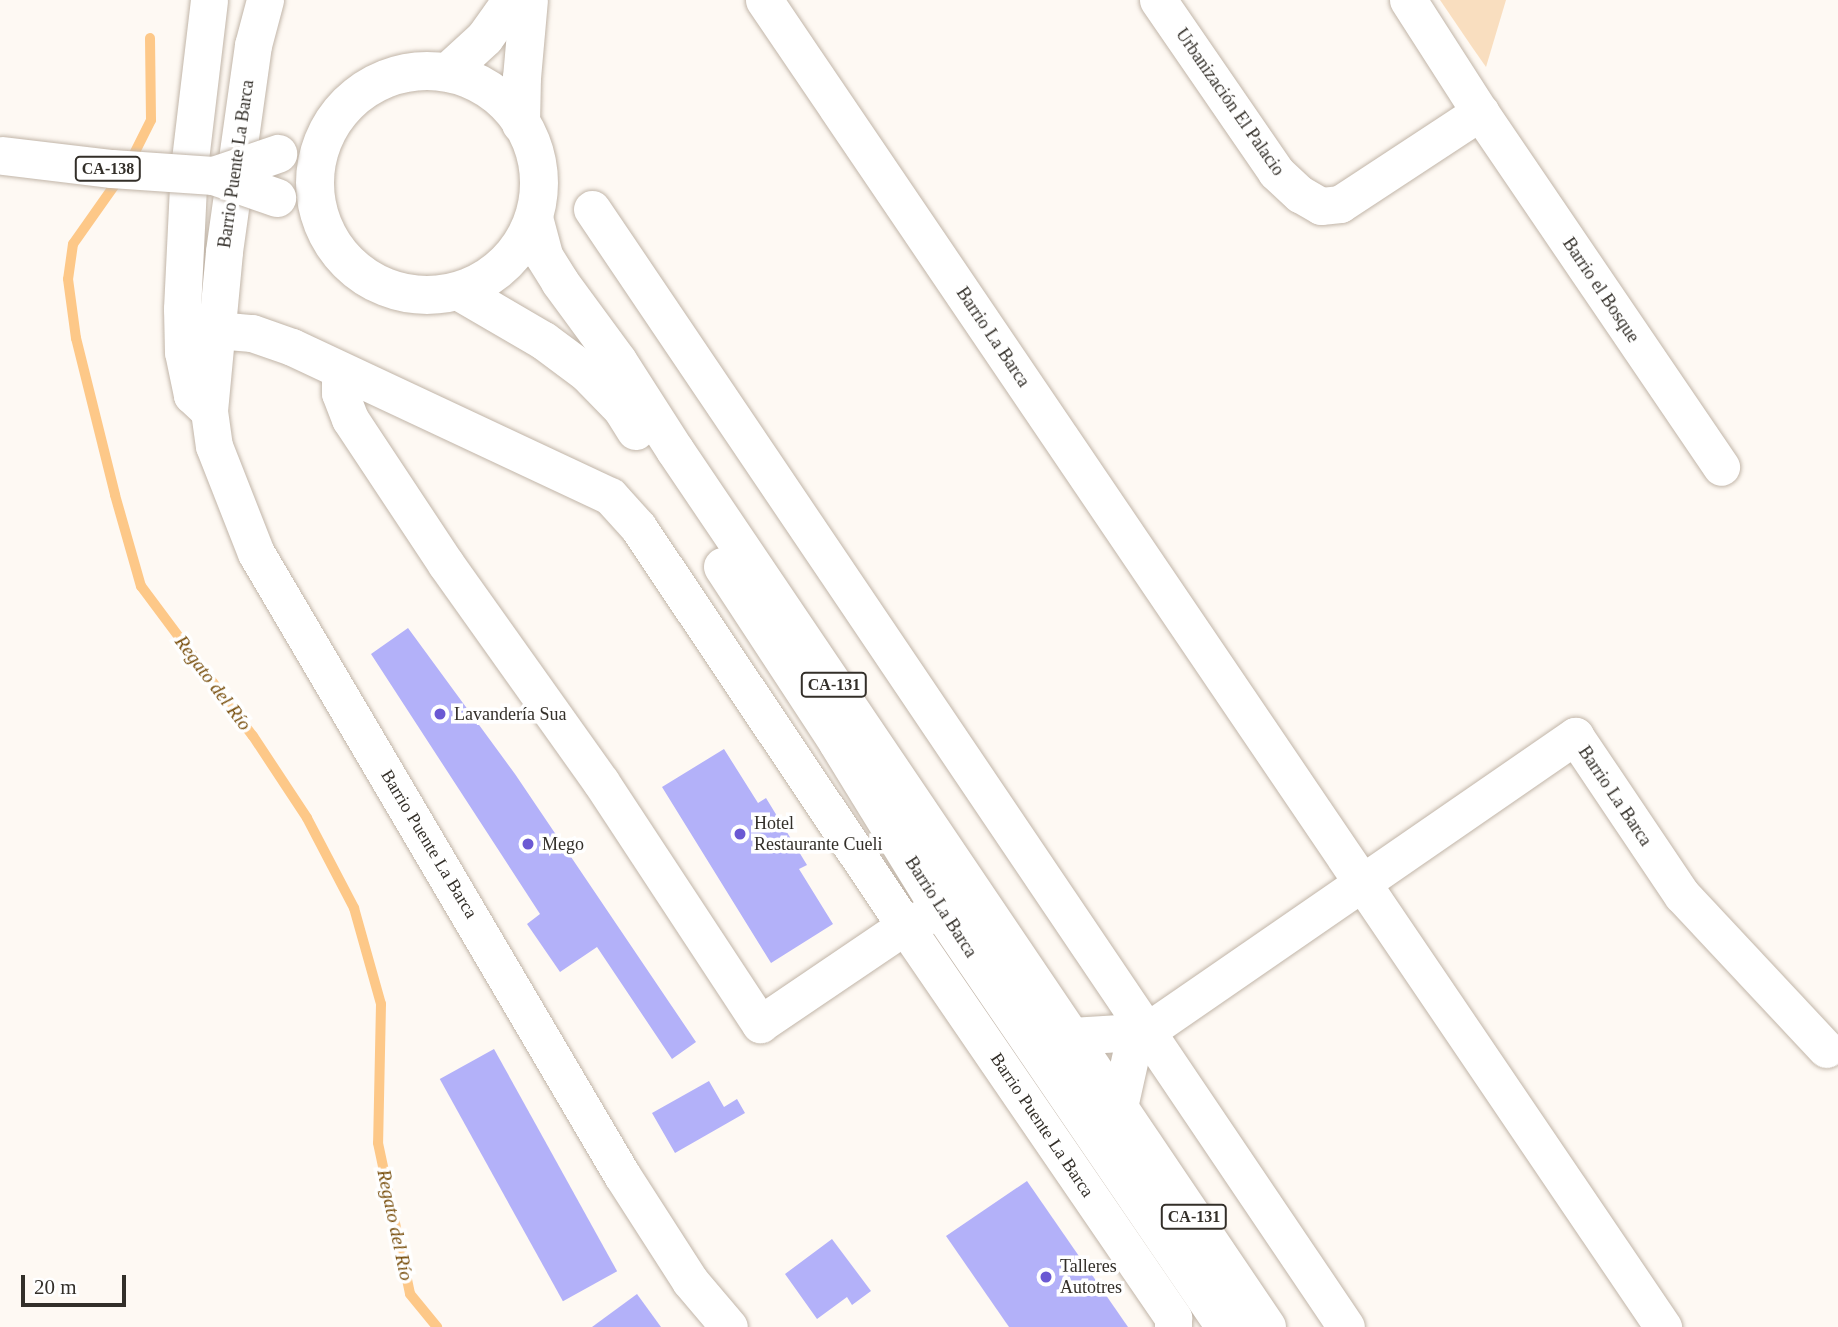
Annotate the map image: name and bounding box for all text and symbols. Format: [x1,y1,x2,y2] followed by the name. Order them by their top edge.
[1171,24,1289,180] street label: Urbanización El Palacio
[214,79,258,249] street label: Barrio Puente La Barca
[75,156,141,182] road number: CA-138
[1558,233,1644,347] street label: Barrio el Bosque
[952,283,1034,391] street label: Barrio La Barca
[170,631,256,735] water label: Regato del Río
[801,672,867,698] road number: CA-131
[454,703,566,725] place label: Lavandería Sua
[432,706,448,722] marker: Lavandería Sua
[1574,742,1656,850] street label: Barrio La Barca
[376,766,482,922] street label: Barrio Puente La Barca
[754,813,882,856] place label: Hotel Restaurante Cueli
[732,826,748,842] marker: Hotel Restaurante Cueli
[542,833,584,855] place label: Mego
[520,836,536,852] marker: Mego
[900,853,982,961] street label: Barrio La Barca
[986,1049,1098,1201] street label: Barrio Puente La Barca
[372,1167,418,1283] water label: Regato del Río
[1161,1204,1227,1230] road number: CA-131
[1060,1256,1122,1298] place label: Talleres Autotres
[24,1260,130,1304] scale bar
[1038,1269,1054,1285] marker: Talleres Autotres
[34,1275,77,1299] text: 20 m

